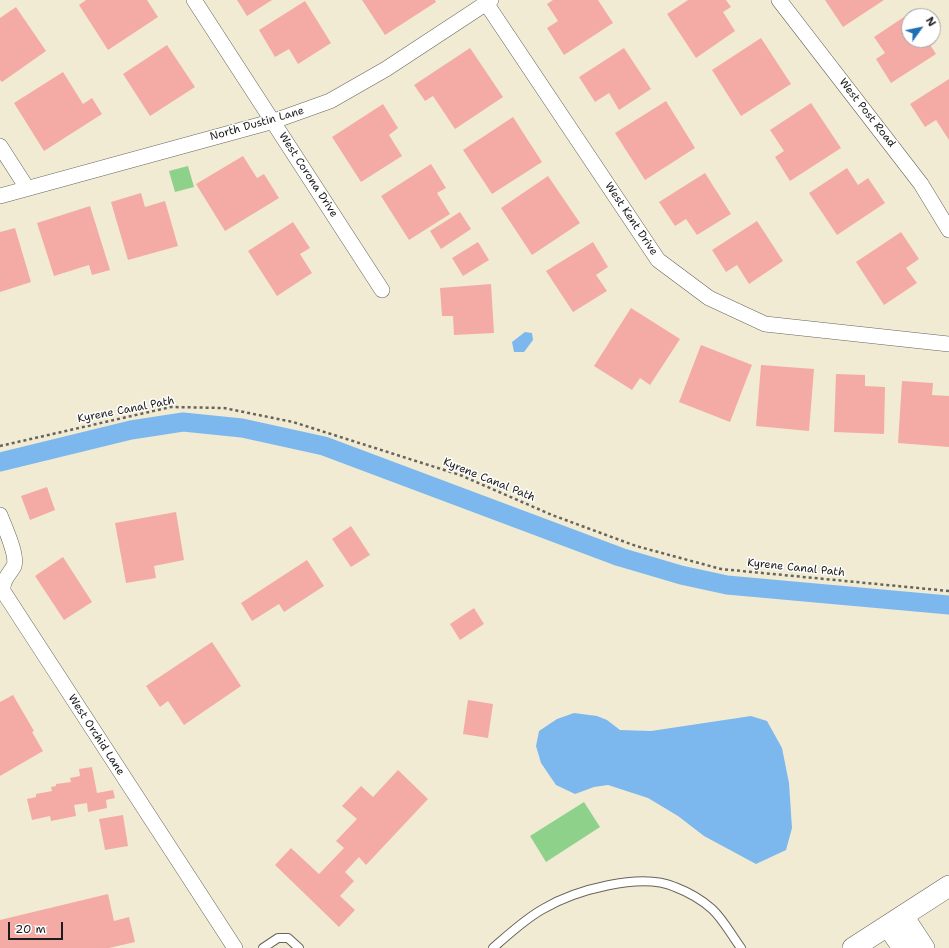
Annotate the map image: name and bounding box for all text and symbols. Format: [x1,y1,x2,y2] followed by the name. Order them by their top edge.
[901,8,941,48] north arrow
[922,14,939,29] text: N
[836,76,898,150] street label: West Post Road
[208,104,306,144] street label: North Dustin Lane
[276,130,340,220] street label: West Corona Drive
[602,180,660,258] street label: West Kent Drive
[77,394,175,426] street label: Kyrene Canal Path
[441,455,537,505] street label: Kyrene Canal Path
[747,556,845,580] street label: Kyrene Canal Path
[65,692,127,778] street label: West Orchid Lane
[10,914,65,940] scale bar
[15,921,46,937] text: 20 m

